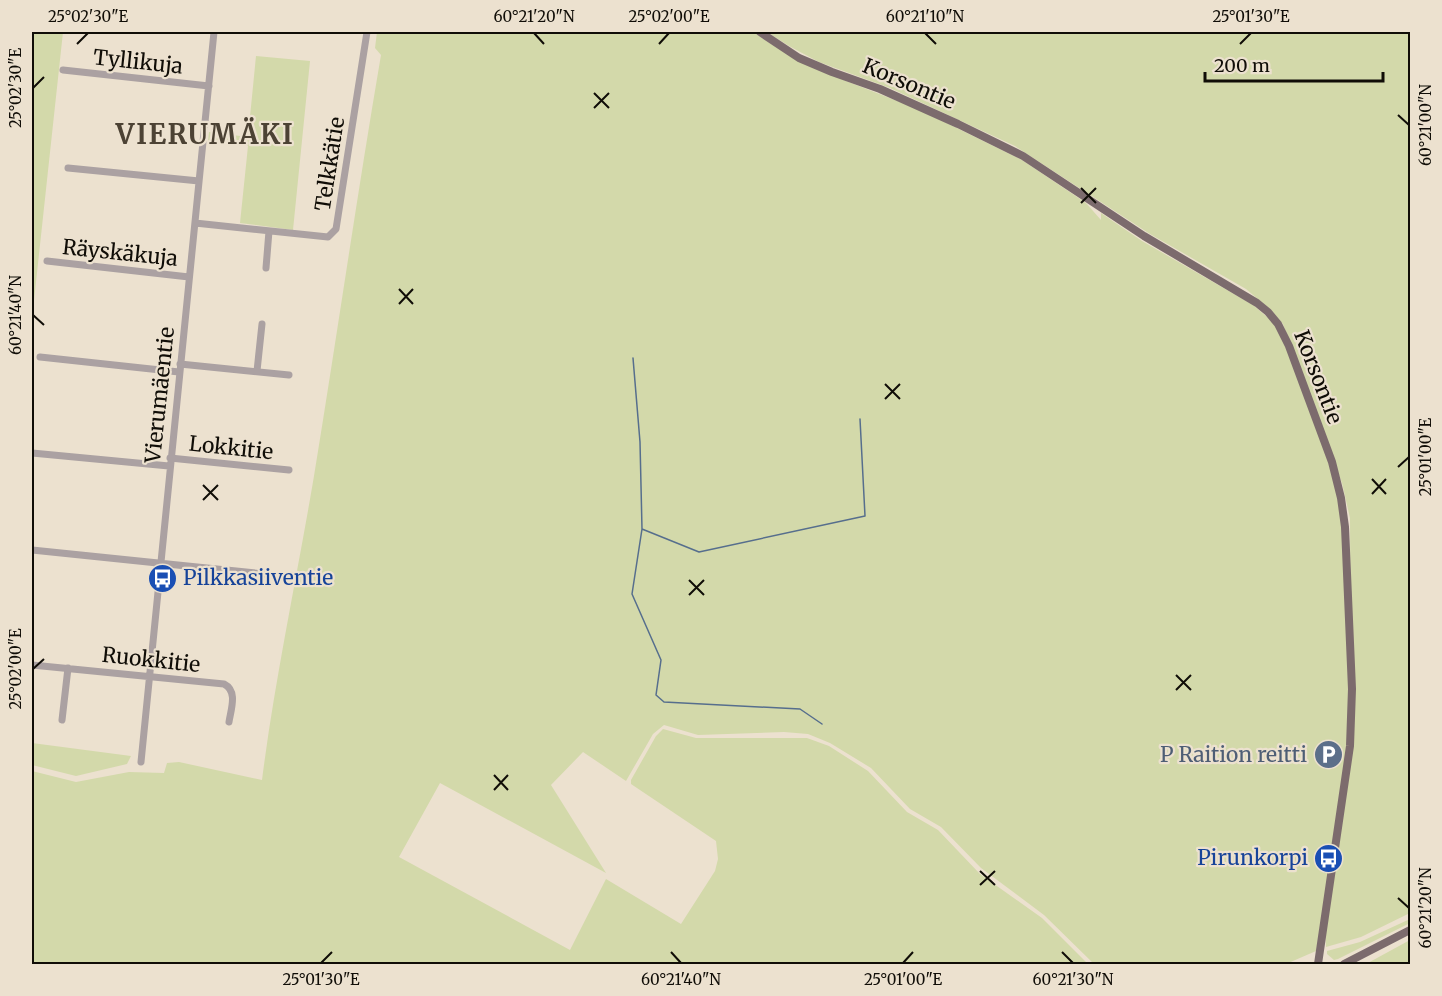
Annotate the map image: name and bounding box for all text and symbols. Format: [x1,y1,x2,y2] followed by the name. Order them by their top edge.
[48,7,128,26] text: 25°02'30"E
[494,7,575,26] text: 60°21'20"N
[629,7,710,26] text: 25°02'00"E
[886,7,965,26] text: 60°21'10"N
[1212,7,1290,26] text: 25°01'30"E
[92,43,184,80] street label: Tyllikuja
[1205,45,1384,83] scale bar
[6,48,25,128] text: 25°02'30"E
[859,52,960,115] street label: Korsontie
[1214,54,1270,77] text: 200 m
[1416,84,1435,166] text: 60°21'00"N
[309,115,350,213] street label: Telkkätie
[115,117,294,151] district label: VIERUMÄKI
[61,233,179,272] street label: Räyskäkuja
[6,275,25,355] text: 60°21'40"N
[139,325,180,465] street label: Vierumäentie
[1288,326,1349,428] street label: Korsontie
[1416,417,1435,496] text: 25°01'00"E
[188,430,275,465] street label: Lokkitie
[146,562,178,594] bus stop icon: Pilkkasiiventie
[183,564,333,591] place label: Pilkkasiiventie
[6,628,25,709] text: 25°02'00"E
[101,641,202,678] street label: Ruokkitie
[1312,739,1344,771] parking icon: P Raition reitti
[1160,741,1307,768] place label: P Raition reitti
[1313,842,1345,874] bus stop icon: Pirunkorpi
[1197,844,1308,871] place label: Pirunkorpi
[1416,867,1435,948] text: 60°21'20"N
[282,970,360,989] text: 25°01'30"E
[641,970,721,989] text: 60°21'40"N
[864,970,943,989] text: 25°01'00"E
[1033,970,1114,989] text: 60°21'30"N

